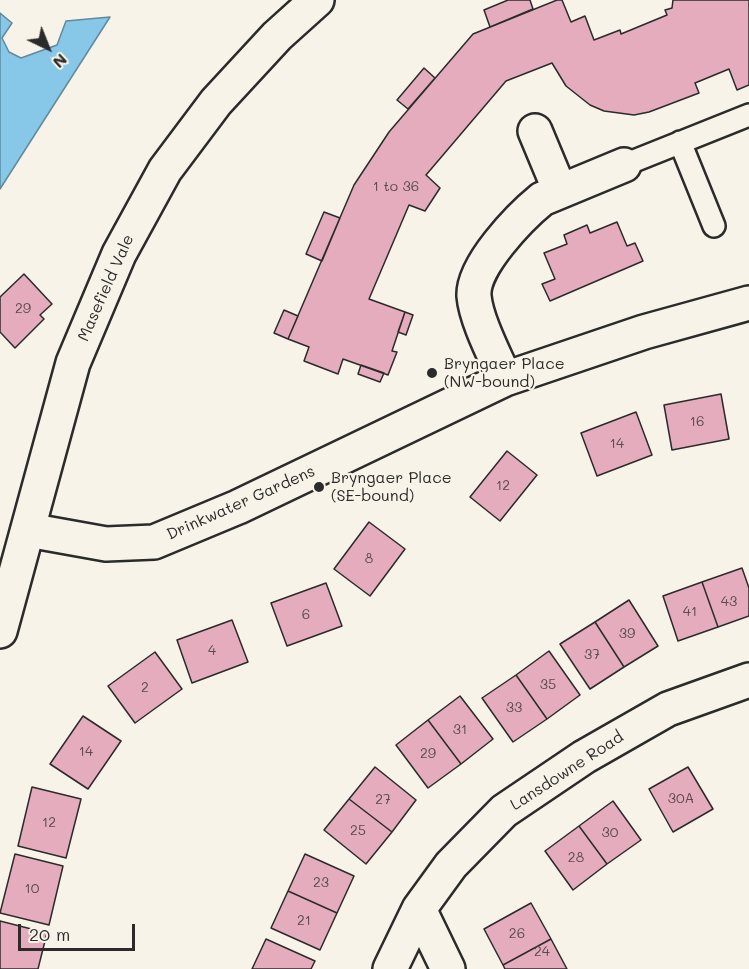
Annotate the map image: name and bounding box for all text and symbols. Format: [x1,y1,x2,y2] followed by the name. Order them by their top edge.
[18,18,78,78] north arrow
[49,50,72,73] text: N
[373,179,419,195] house number: 1 to 36
[74,232,138,344] street label: Masefield Vale
[15,301,31,317] house number: 29
[444,354,565,392] place label: Bryngaer Place (NW-bound)
[425,366,439,380] marker: Bryngaer Place (NW-bound)
[690,414,704,430] house number: 16
[610,436,624,452] house number: 14
[164,462,318,544] street label: Drinkwater Gardens
[331,468,452,506] place label: Bryngaer Place (SE-bound)
[496,478,510,494] house number: 12
[312,480,326,494] marker: Bryngaer Place (SE-bound)
[365,551,373,567] house number: 8
[721,594,737,610] house number: 43
[683,604,697,620] house number: 41
[302,607,310,623] house number: 6
[619,626,635,642] house number: 39
[208,643,216,659] house number: 4
[584,647,600,663] house number: 37
[540,677,556,693] house number: 35
[141,680,149,696] house number: 2
[506,700,522,716] house number: 33
[453,722,467,738] house number: 31
[507,727,627,815] street label: Lansdowne Road
[79,744,93,760] house number: 14
[420,746,436,762] house number: 29
[668,791,694,807] house number: 30A
[375,792,391,808] house number: 27
[42,815,56,831] house number: 12
[350,823,366,839] house number: 25
[602,825,618,841] house number: 30
[568,850,584,866] house number: 28
[313,875,329,891] house number: 23
[25,881,39,897] house number: 10
[21,912,138,950] scale bar
[297,913,311,929] house number: 21
[29,922,70,946] text: 20 m
[509,926,525,942] house number: 26
[534,944,550,960] house number: 24

